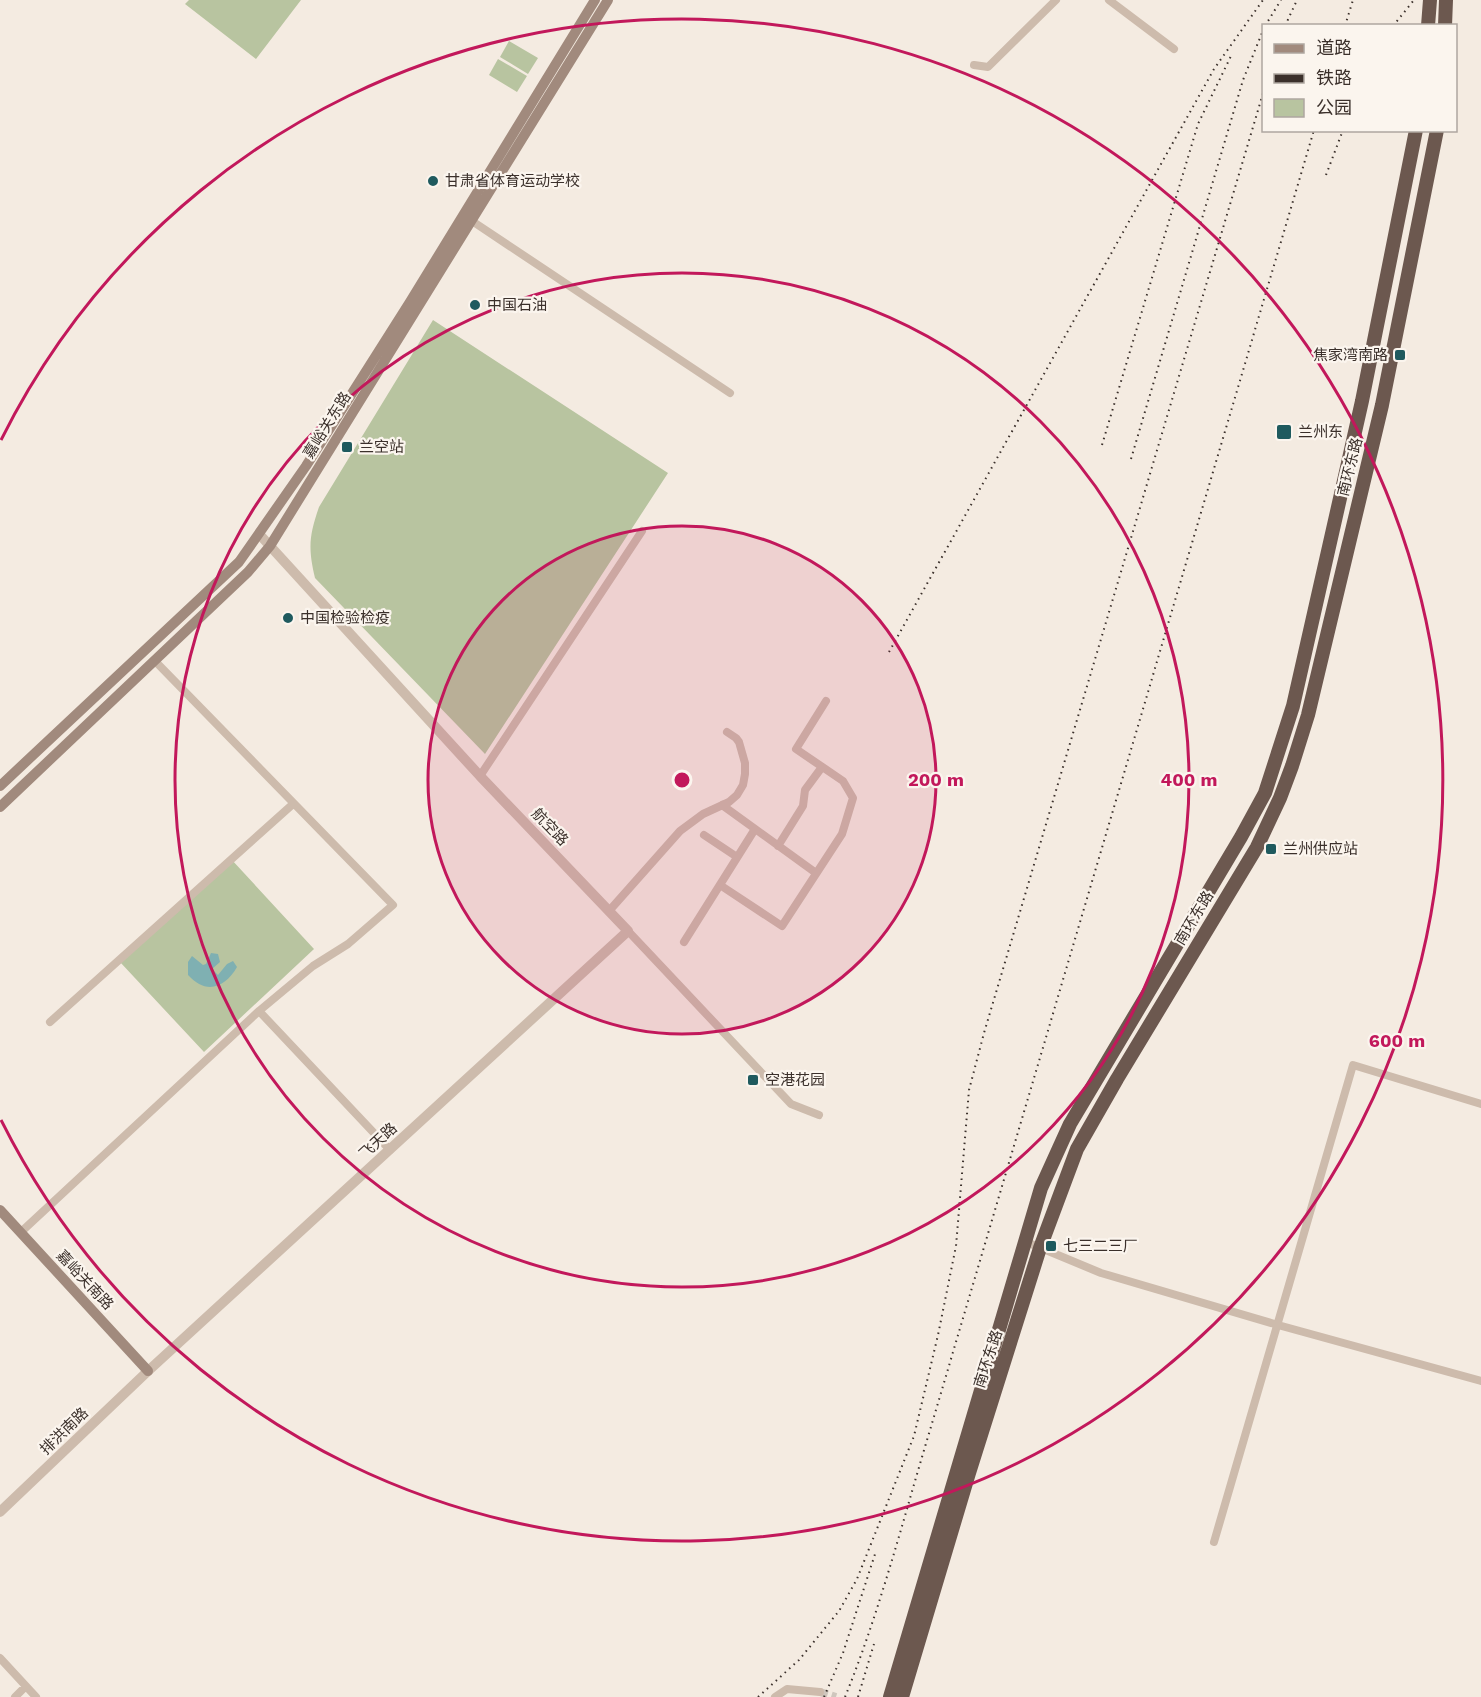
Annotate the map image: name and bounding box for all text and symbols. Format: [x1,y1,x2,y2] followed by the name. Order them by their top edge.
[1262,24,1457,132] legend
[1316,37,1352,58] text: 道路
[1316,67,1352,88] text: 铁路
[1316,97,1352,118] text: 公园
[445,172,580,190] place label: 甘肃省体育运动学校
[426,174,440,188] marker: 甘肃省体育运动学校
[487,296,547,314] place label: 中国石油
[468,298,482,312] marker: 中国石油
[1313,346,1388,364] place label: 焦家湾南路
[1393,348,1407,362] marker: 焦家湾南路
[299,388,355,462] street label: 嘉峪关东路
[1275,423,1293,441] marker: 兰州东
[1298,423,1343,441] place label: 兰州东
[1334,436,1366,498] street label: 南环东路
[359,438,404,456] place label: 兰空站
[340,440,354,454] marker: 兰空站
[300,609,390,627] place label: 中国检验检疫
[281,611,295,625] marker: 中国检验检疫
[908,769,964,790] text: 200 m
[1161,769,1217,790] text: 400 m
[672,770,692,790] centre of rings
[528,805,572,849] street label: 航空路
[1283,840,1358,858] place label: 兰州供应站
[1264,842,1278,856] marker: 兰州供应站
[1171,888,1217,948] street label: 南环东路
[1369,1030,1425,1051] text: 600 m
[765,1071,825,1089] place label: 空港花园
[746,1073,760,1087] marker: 空港花园
[355,1119,401,1163] street label: 飞天路
[1063,1237,1138,1255] place label: 七三二三厂
[1044,1239,1058,1253] marker: 七三二三厂
[53,1246,117,1314] street label: 嘉峪关南路
[970,1328,1006,1390] street label: 南环东路
[36,1404,92,1458] street label: 排洪南路

